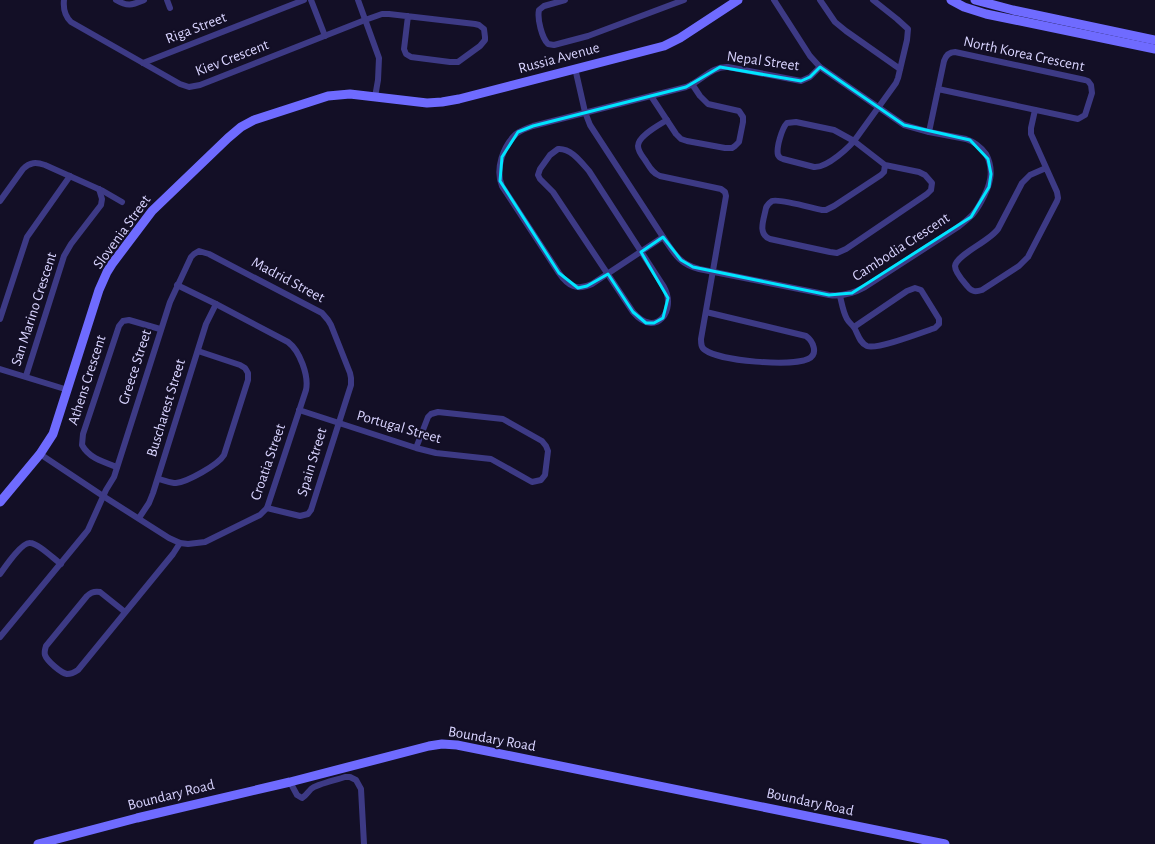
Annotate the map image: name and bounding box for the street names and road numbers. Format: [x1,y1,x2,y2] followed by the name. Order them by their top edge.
[164,9,229,46] street label: Riga Street
[962,34,1086,74] street label: North Korea Crescent
[193,37,271,79] street label: Kiev Crescent
[517,40,601,76] street label: Russia Avenue
[726,48,800,74] street label: Nepal Street
[90,192,154,272] street label: Slovenia Street
[850,210,952,284] street label: Cambodia Crescent
[9,250,59,368] street label: San Marino Crescent
[249,255,327,306] street label: Madrid Street
[116,327,154,406] street label: Greece Street
[65,333,109,427] street label: Athens Crescent
[144,357,188,459] street label: Buscharest Street
[355,408,443,446] street label: Portugal Street
[248,422,288,502] street label: Croatia Street
[294,426,330,498] street label: Spain Street
[447,724,537,754] street label: Boundary Road
[126,777,216,813] street label: Boundary Road
[765,785,855,819] street label: Boundary Road

